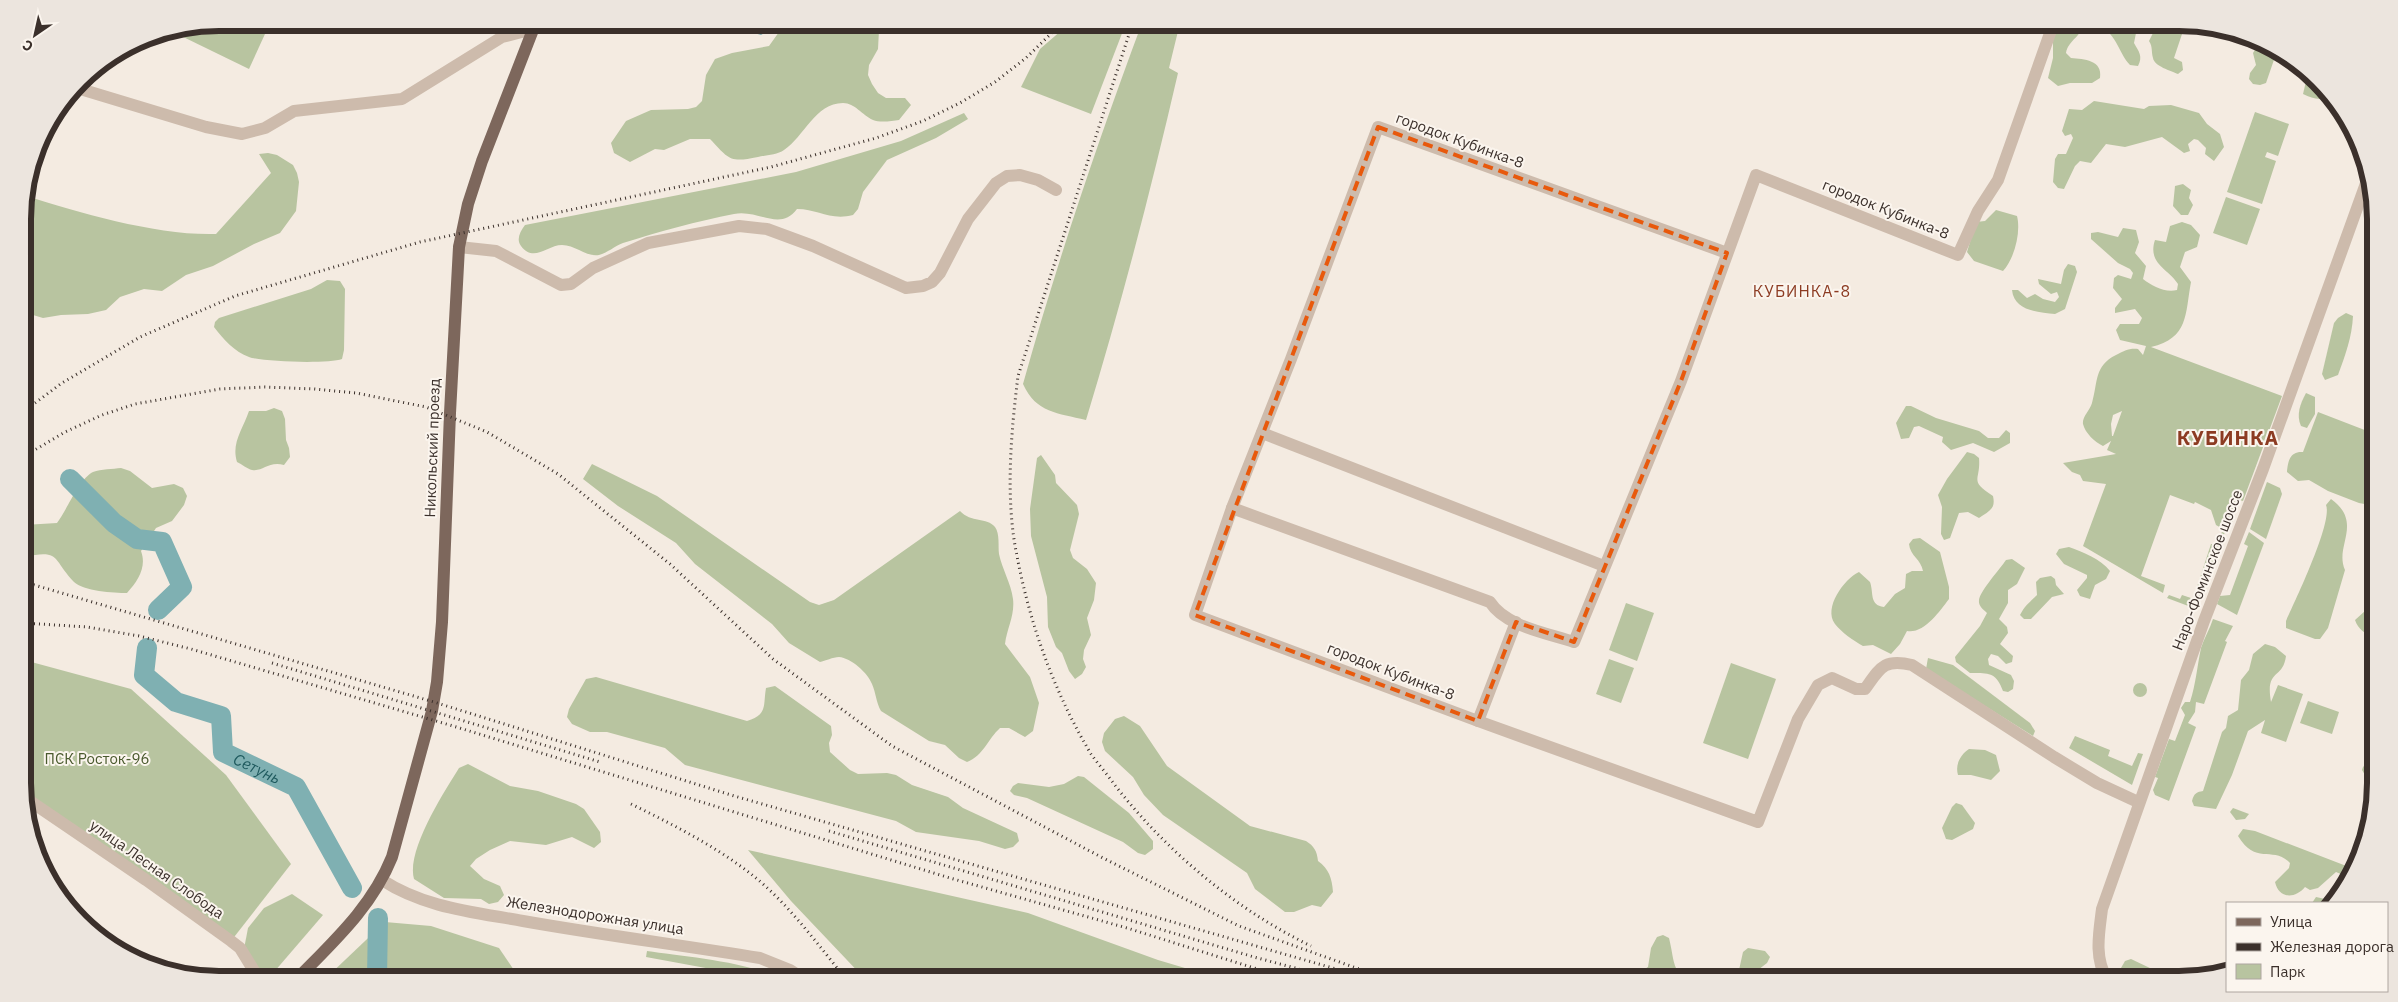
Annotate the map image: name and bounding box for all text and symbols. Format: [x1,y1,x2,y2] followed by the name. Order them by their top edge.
[10,10,60,60] north arrow
[19,36,37,56] text: С
[1393,108,1527,172] street label: городок Кубинка-8
[1820,175,1952,243] street label: городок Кубинка-8
[1753,281,1851,301] district label: КУБИНКА-8
[420,378,444,518] street label: Никольский проезд
[2177,424,2279,451] district label: КУБИНКА
[2168,487,2246,653] street label: Наро-Фоминское шоссе
[1325,638,1457,704] street label: городок Кубинка-8
[45,749,149,768] park label: ПСК Росток-96
[230,749,284,788] water label: Сетунь
[86,815,228,923] street label: улица Лесная Слобода
[505,892,685,938] street label: Железнодорожная улица
[2226,902,2388,992] legend
[2270,912,2312,931] text: Улица
[2270,937,2394,956] text: Железная дорога
[2270,962,2305,981] text: Парк

